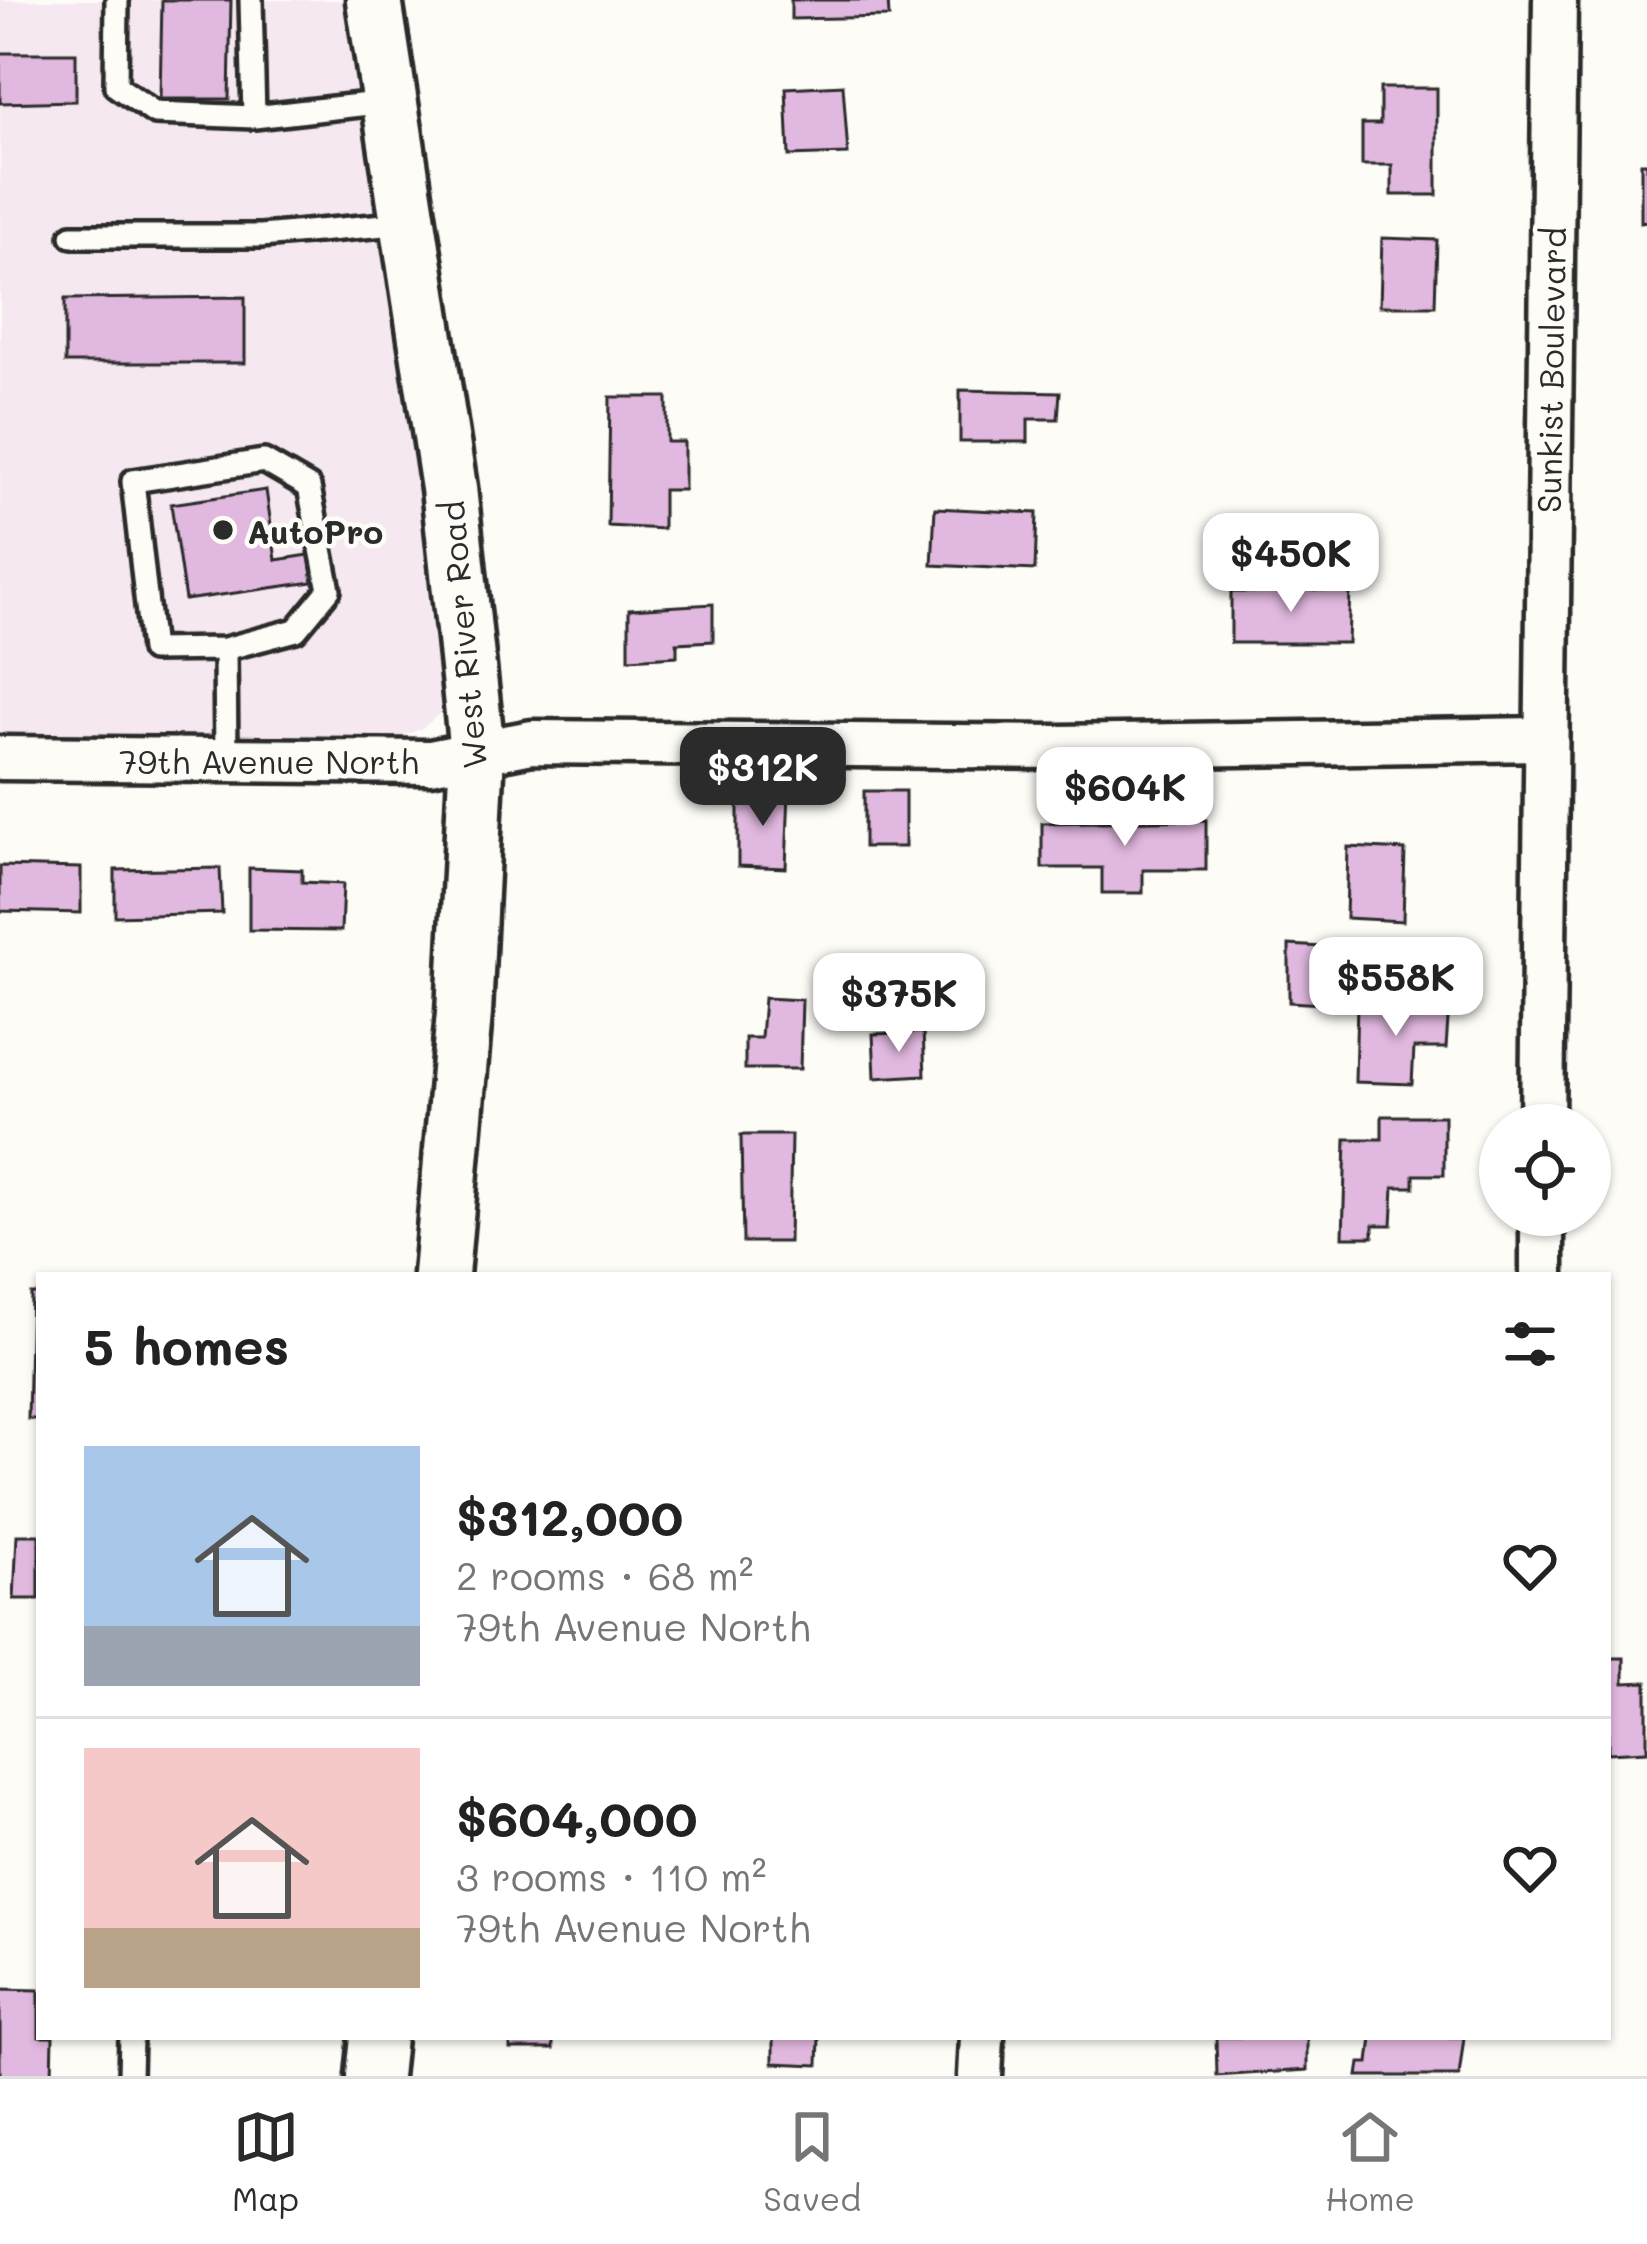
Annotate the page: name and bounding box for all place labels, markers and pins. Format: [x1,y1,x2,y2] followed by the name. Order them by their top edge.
[247,509,383,552] place label: AutoPro
[1207,513,1375,615] pin: $450K
[210,517,236,543] marker: AutoPro
[679,727,847,829] pin: $312K
[1041,747,1209,849] pin: $604K
[1312,937,1480,1039] pin: $558K
[815,953,983,1055] pin: $375K

